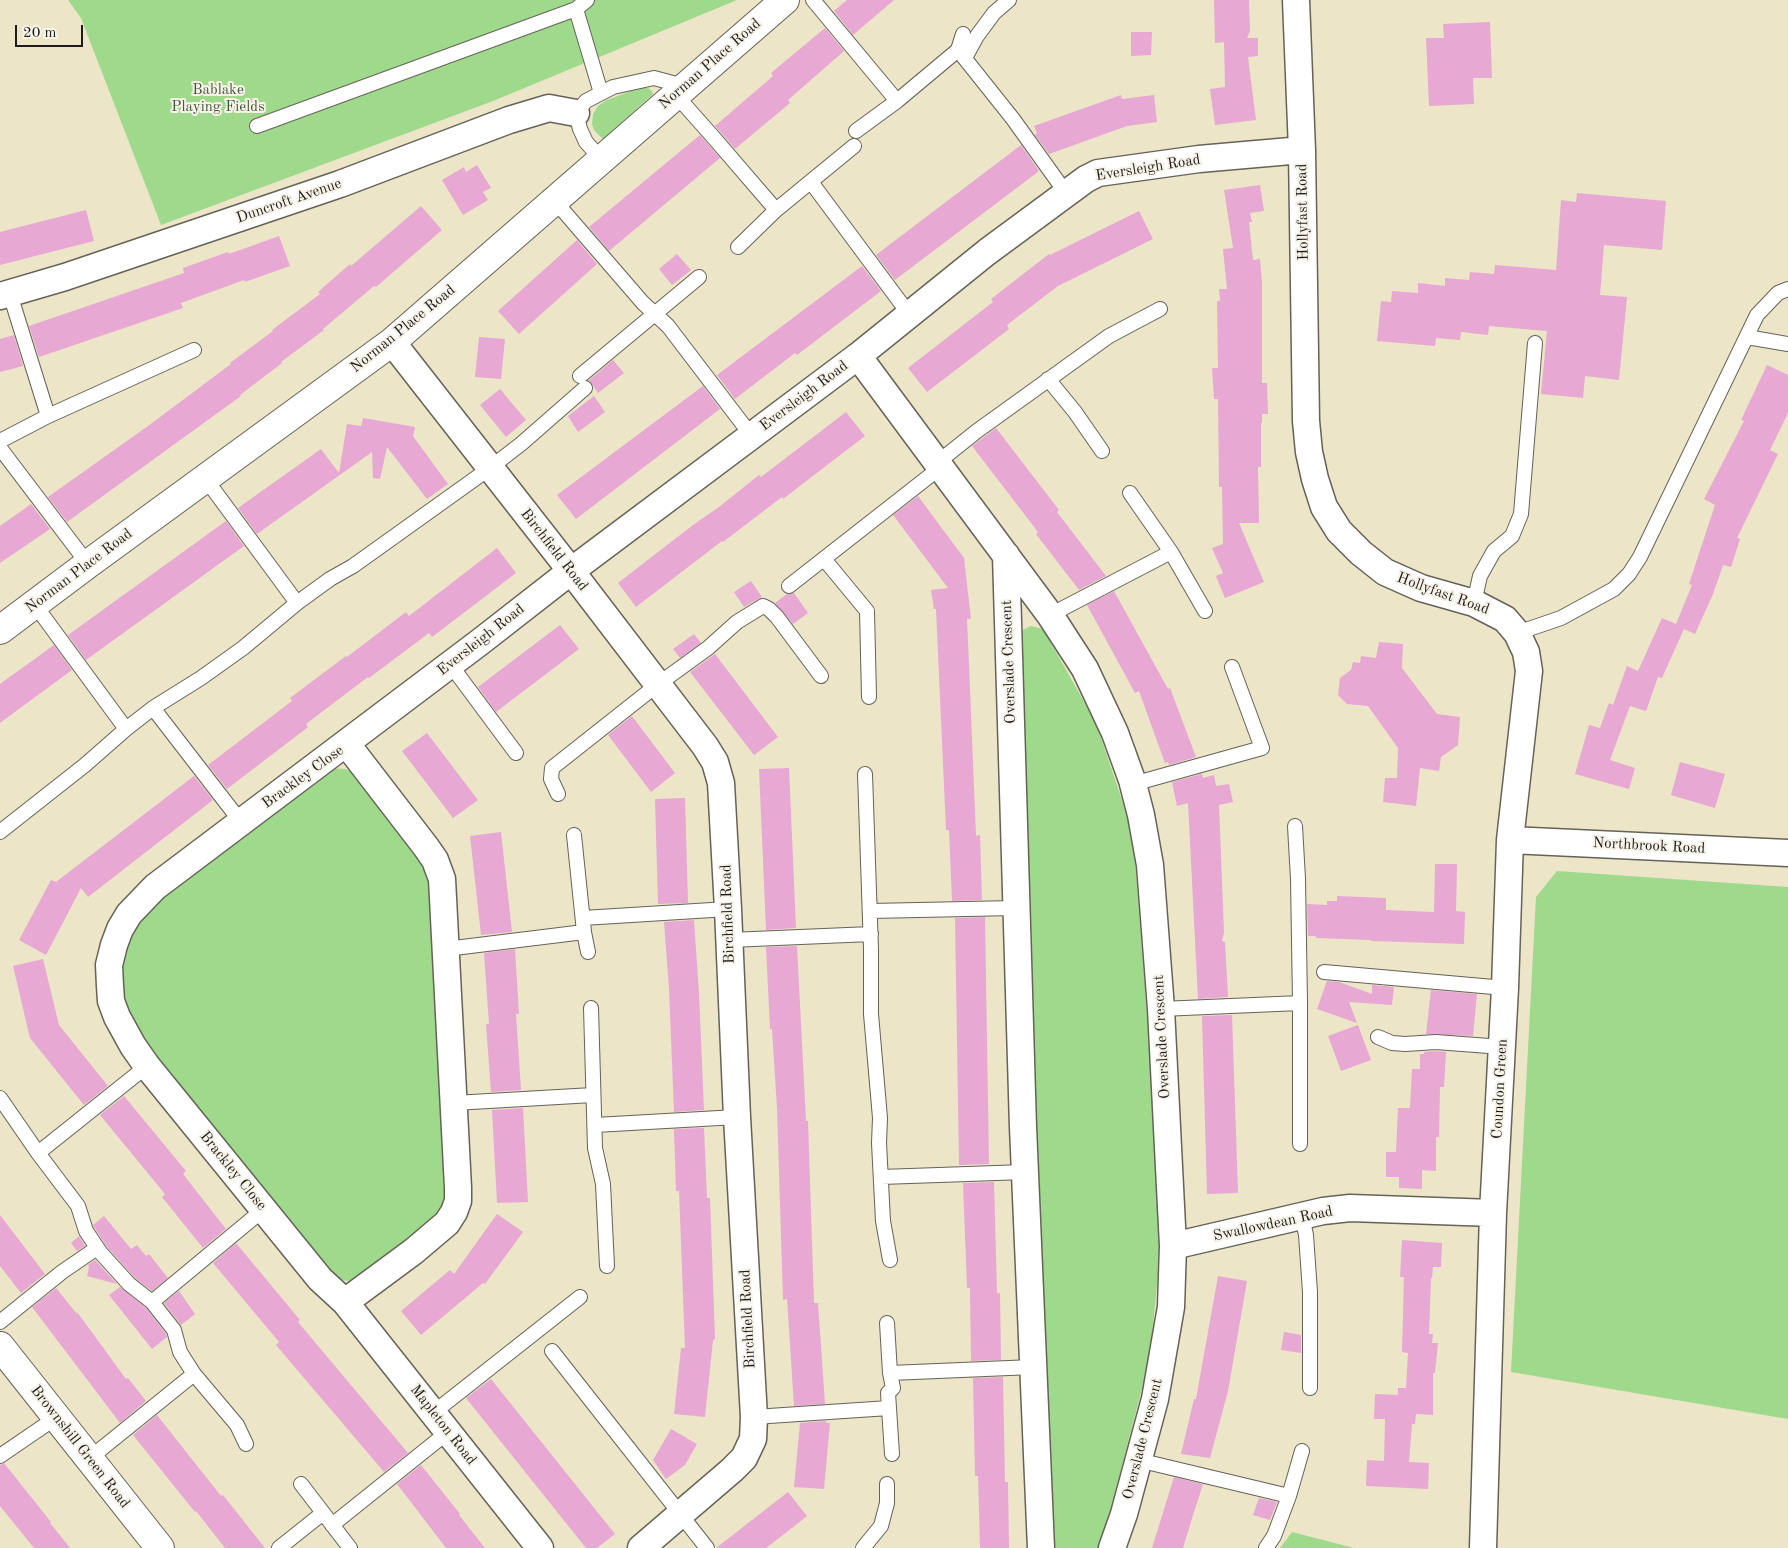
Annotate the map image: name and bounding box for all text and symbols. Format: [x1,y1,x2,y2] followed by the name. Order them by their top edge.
[18,15,85,47] scale bar
[655,15,765,113] street label: Norman Place Road
[23,26,57,41] text: 20 m
[171,81,265,116] park label: Bablake Playing Fields
[1094,151,1202,185] street label: Eversleigh Road
[1293,163,1313,261] street label: Hollyfast Road
[234,175,344,227] street label: Duncroft Avenue
[347,281,459,377] street label: Norman Place Road
[756,357,852,435] street label: Eversleigh Road
[516,505,592,595] street label: Birchfield Road
[22,525,136,617] street label: Norman Place Road
[1394,569,1492,619] street label: Hollyfast Road
[434,600,528,680] street label: Eversleigh Road
[998,600,1020,724] street label: Overslade Crescent
[259,741,347,813] street label: Brackley Close
[1592,834,1706,858] street label: Northbrook Road
[717,864,739,964] street label: Birchfield Road
[1150,975,1174,1099] street label: Overslade Crescent
[1488,1039,1512,1139] street label: Coundon Green
[196,1128,270,1214] street label: Brackley Close
[1211,1203,1335,1245] street label: Swallowdean Road
[736,1269,760,1369] street label: Birchfield Road
[1119,1377,1167,1501] street label: Overslade Crescent
[406,1381,480,1469] street label: Mapleton Road
[26,1382,134,1512] street label: Brownshill Green Road

